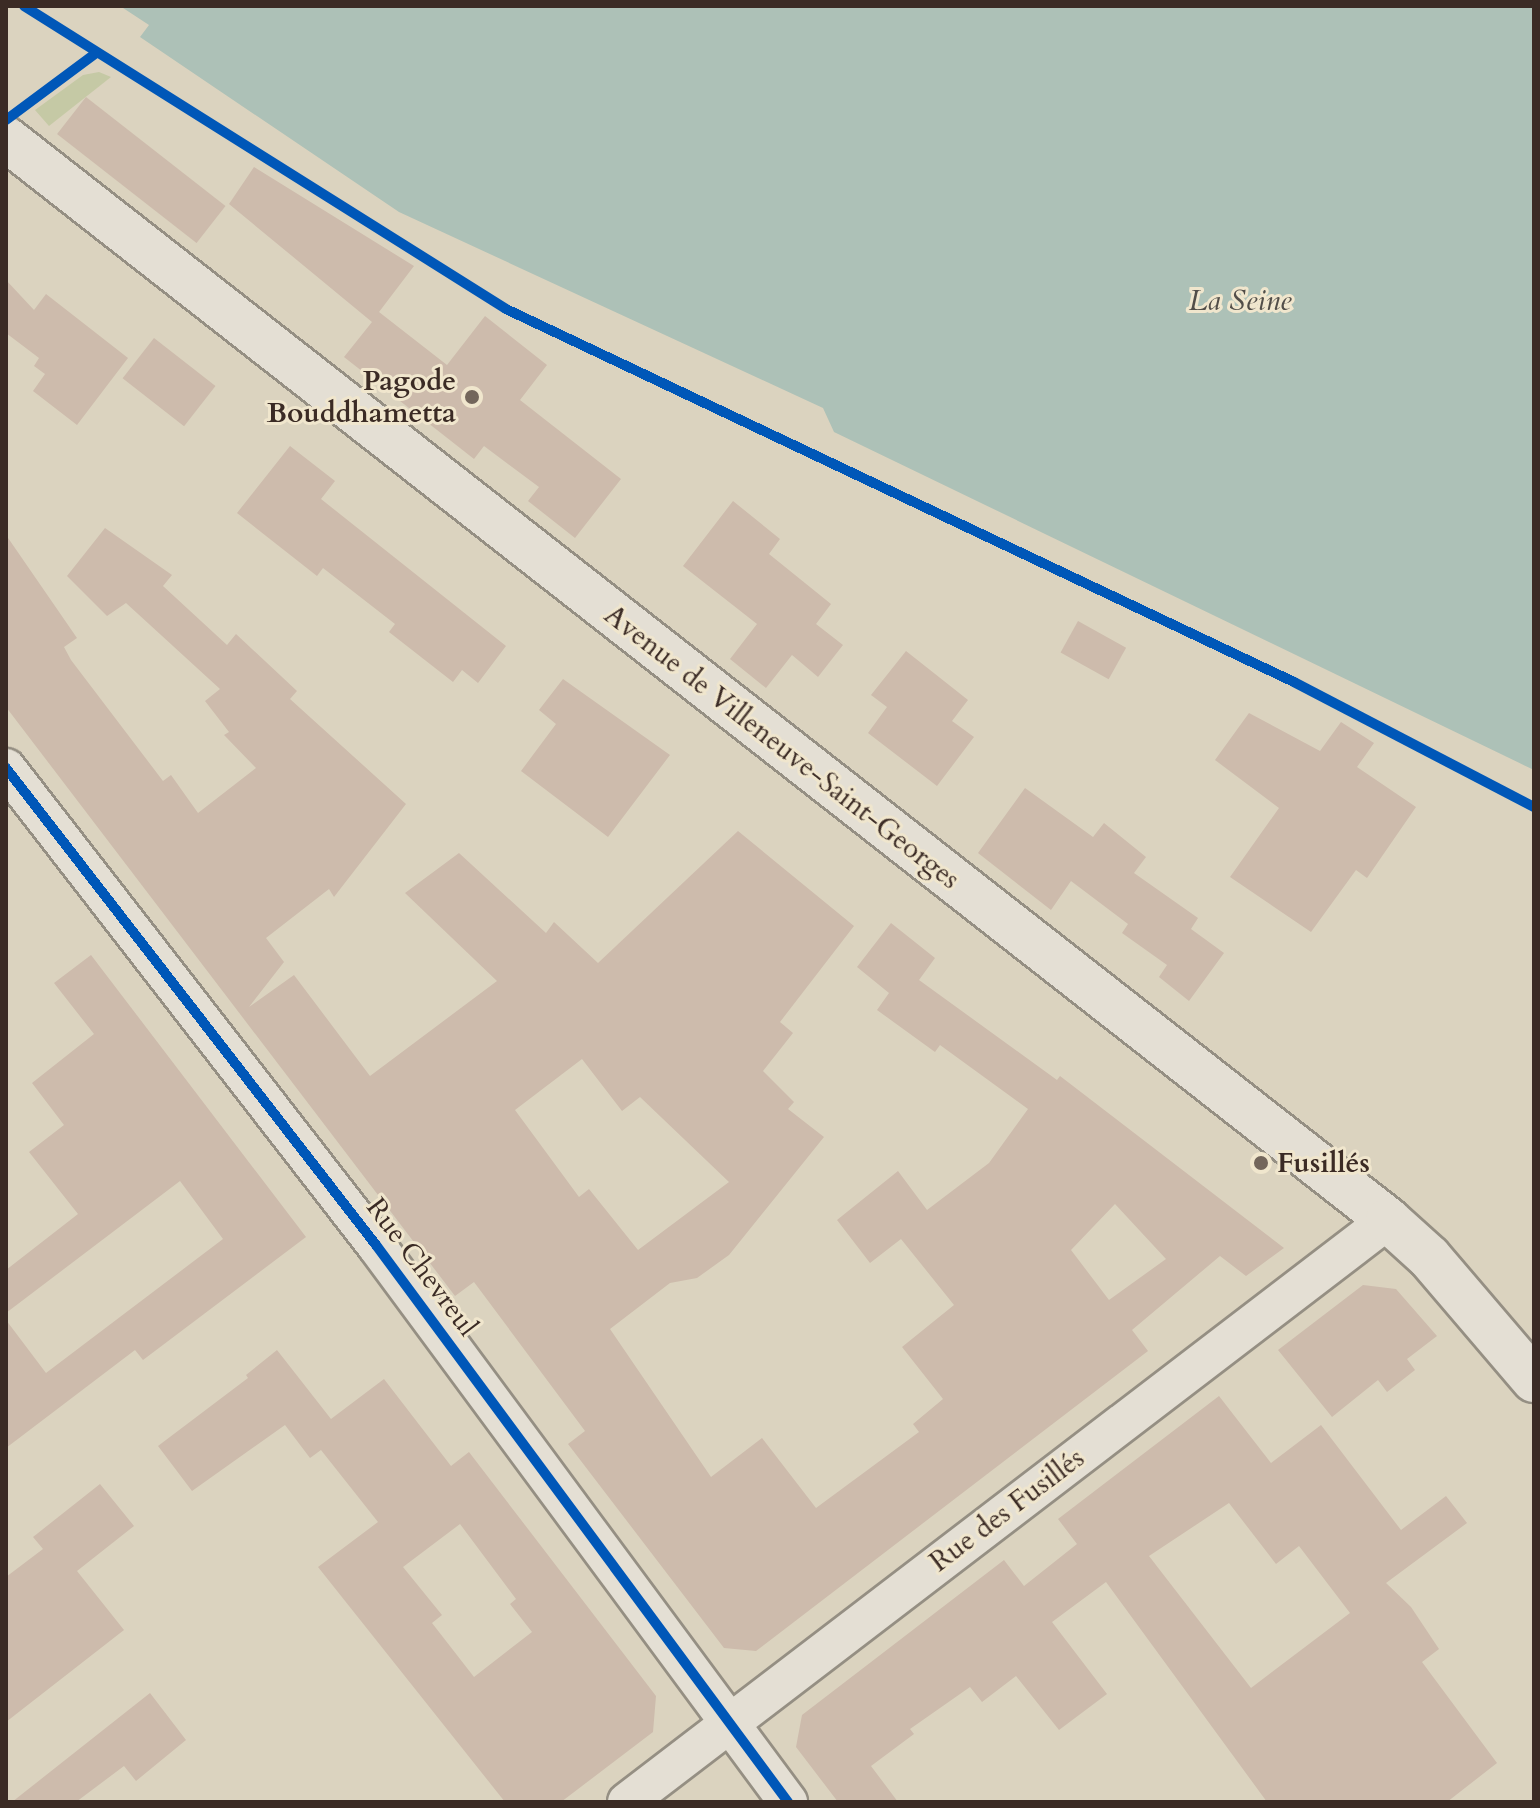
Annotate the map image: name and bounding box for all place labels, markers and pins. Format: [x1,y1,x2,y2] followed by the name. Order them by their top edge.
[267,364,456,430] place label: Pagode Bouddhametta
[463,388,481,406] marker: Pagode Bouddhametta
[1277,1146,1370,1180] place label: Fusillés
[1252,1154,1270,1172] marker: Fusillés

